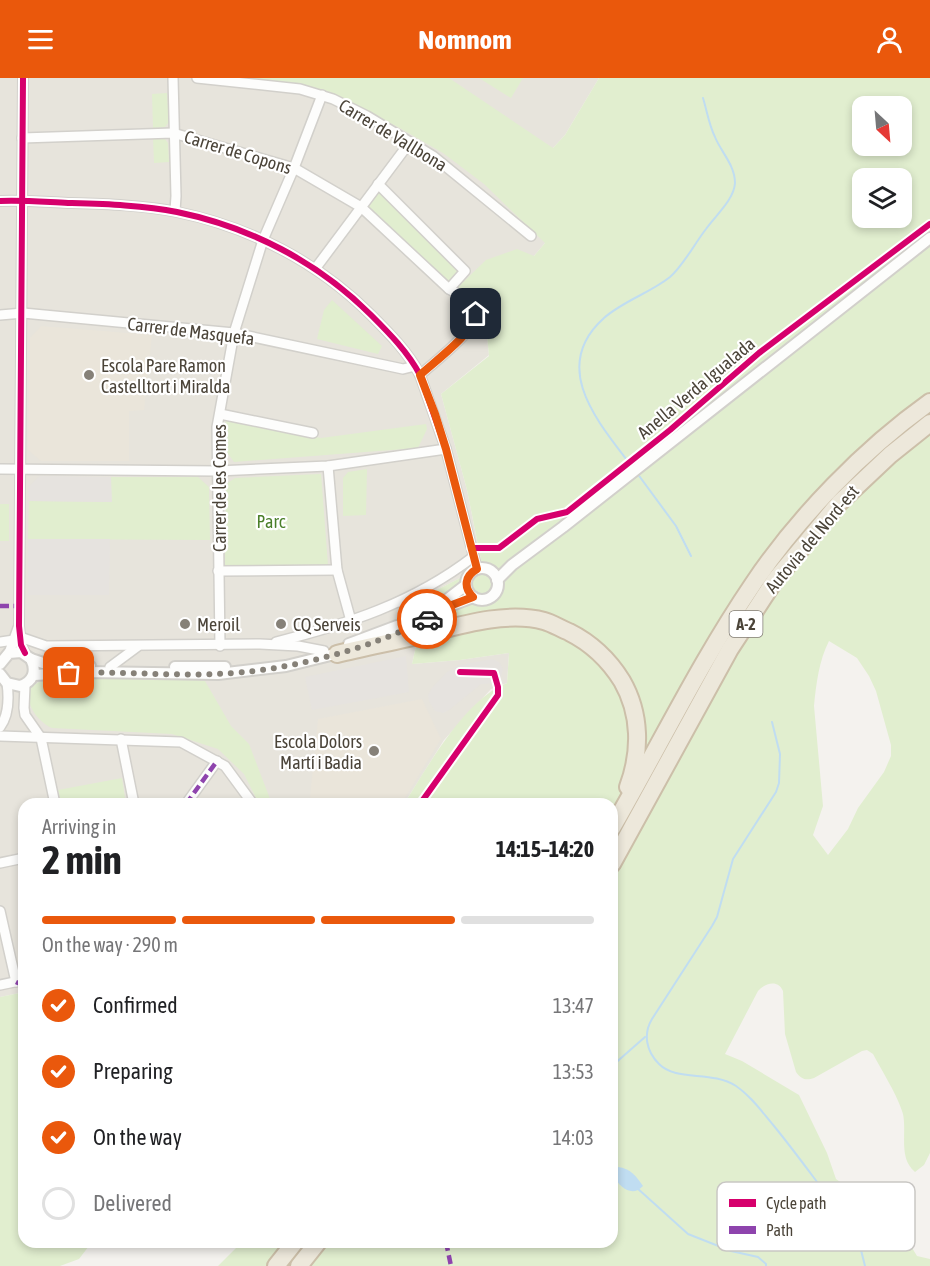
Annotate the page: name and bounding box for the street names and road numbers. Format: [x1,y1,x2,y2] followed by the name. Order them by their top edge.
[335,94,451,176] street label: Carrer de Vallbona
[182,126,294,178] street label: Carrer de Copons
[126,313,256,349] street label: Carrer de Masquefa
[633,333,759,443] street label: Anella Verda Igualada
[209,424,230,552] street label: Carrer de les Comes
[761,481,863,597] street label: Autovia del Nord-est
[730,611,762,637] road number: A-2

